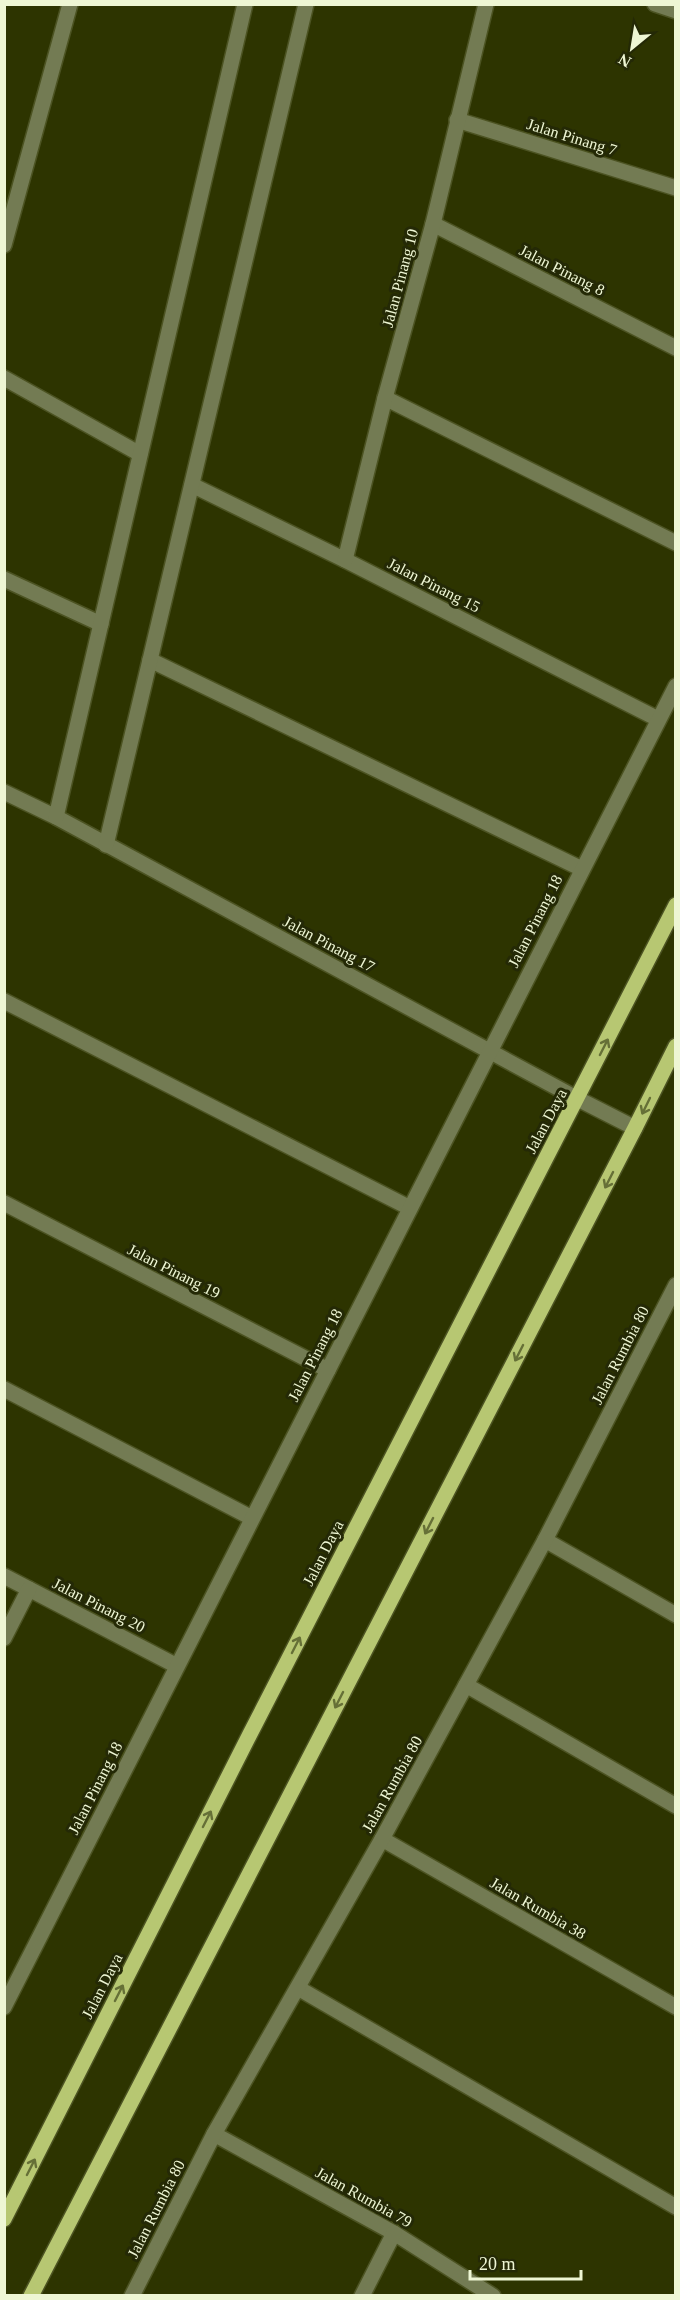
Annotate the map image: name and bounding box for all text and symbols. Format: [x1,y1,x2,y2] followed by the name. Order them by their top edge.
[602,18,662,78] north arrow
[615,50,634,71] text: N
[525,115,619,160] street label: Jalan Pinang 7
[379,227,422,329] street label: Jalan Pinang 10
[516,241,607,300] street label: Jalan Pinang 8
[385,554,483,616] street label: Jalan Pinang 15
[504,872,566,970] street label: Jalan Pinang 18
[280,913,378,976] street label: Jalan Pinang 17
[599,1038,610,1056] one-way arrow
[522,1086,571,1157] street label: Jalan Daya
[640,1096,652,1114] one-way arrow
[602,1171,614,1189] one-way arrow
[125,1240,223,1302] street label: Jalan Pinang 19
[588,1303,652,1407] street label: Jalan Rumbia 80
[284,1306,346,1404] street label: Jalan Pinang 18
[513,1344,524,1362] one-way arrow
[423,1517,434,1535] one-way arrow
[299,1518,347,1589] street label: Jalan Daya
[50,1574,148,1636] street label: Jalan Pinang 20
[290,1637,302,1655] one-way arrow
[333,1690,345,1708] one-way arrow
[358,1733,426,1835] street label: Jalan Rumbia 80
[64,1739,126,1837] street label: Jalan Pinang 18
[201,1811,213,1828] one-way arrow
[487,1874,589,1942] street label: Jalan Rumbia 38
[78,1951,126,2022] street label: Jalan Daya
[113,1985,125,2002] one-way arrow
[124,2157,188,2261] street label: Jalan Rumbia 80
[25,2159,37,2176] one-way arrow
[313,2163,415,2231] street label: Jalan Rumbia 79
[470,2243,581,2281] scale bar
[479,2254,516,2274] text: 20 m

